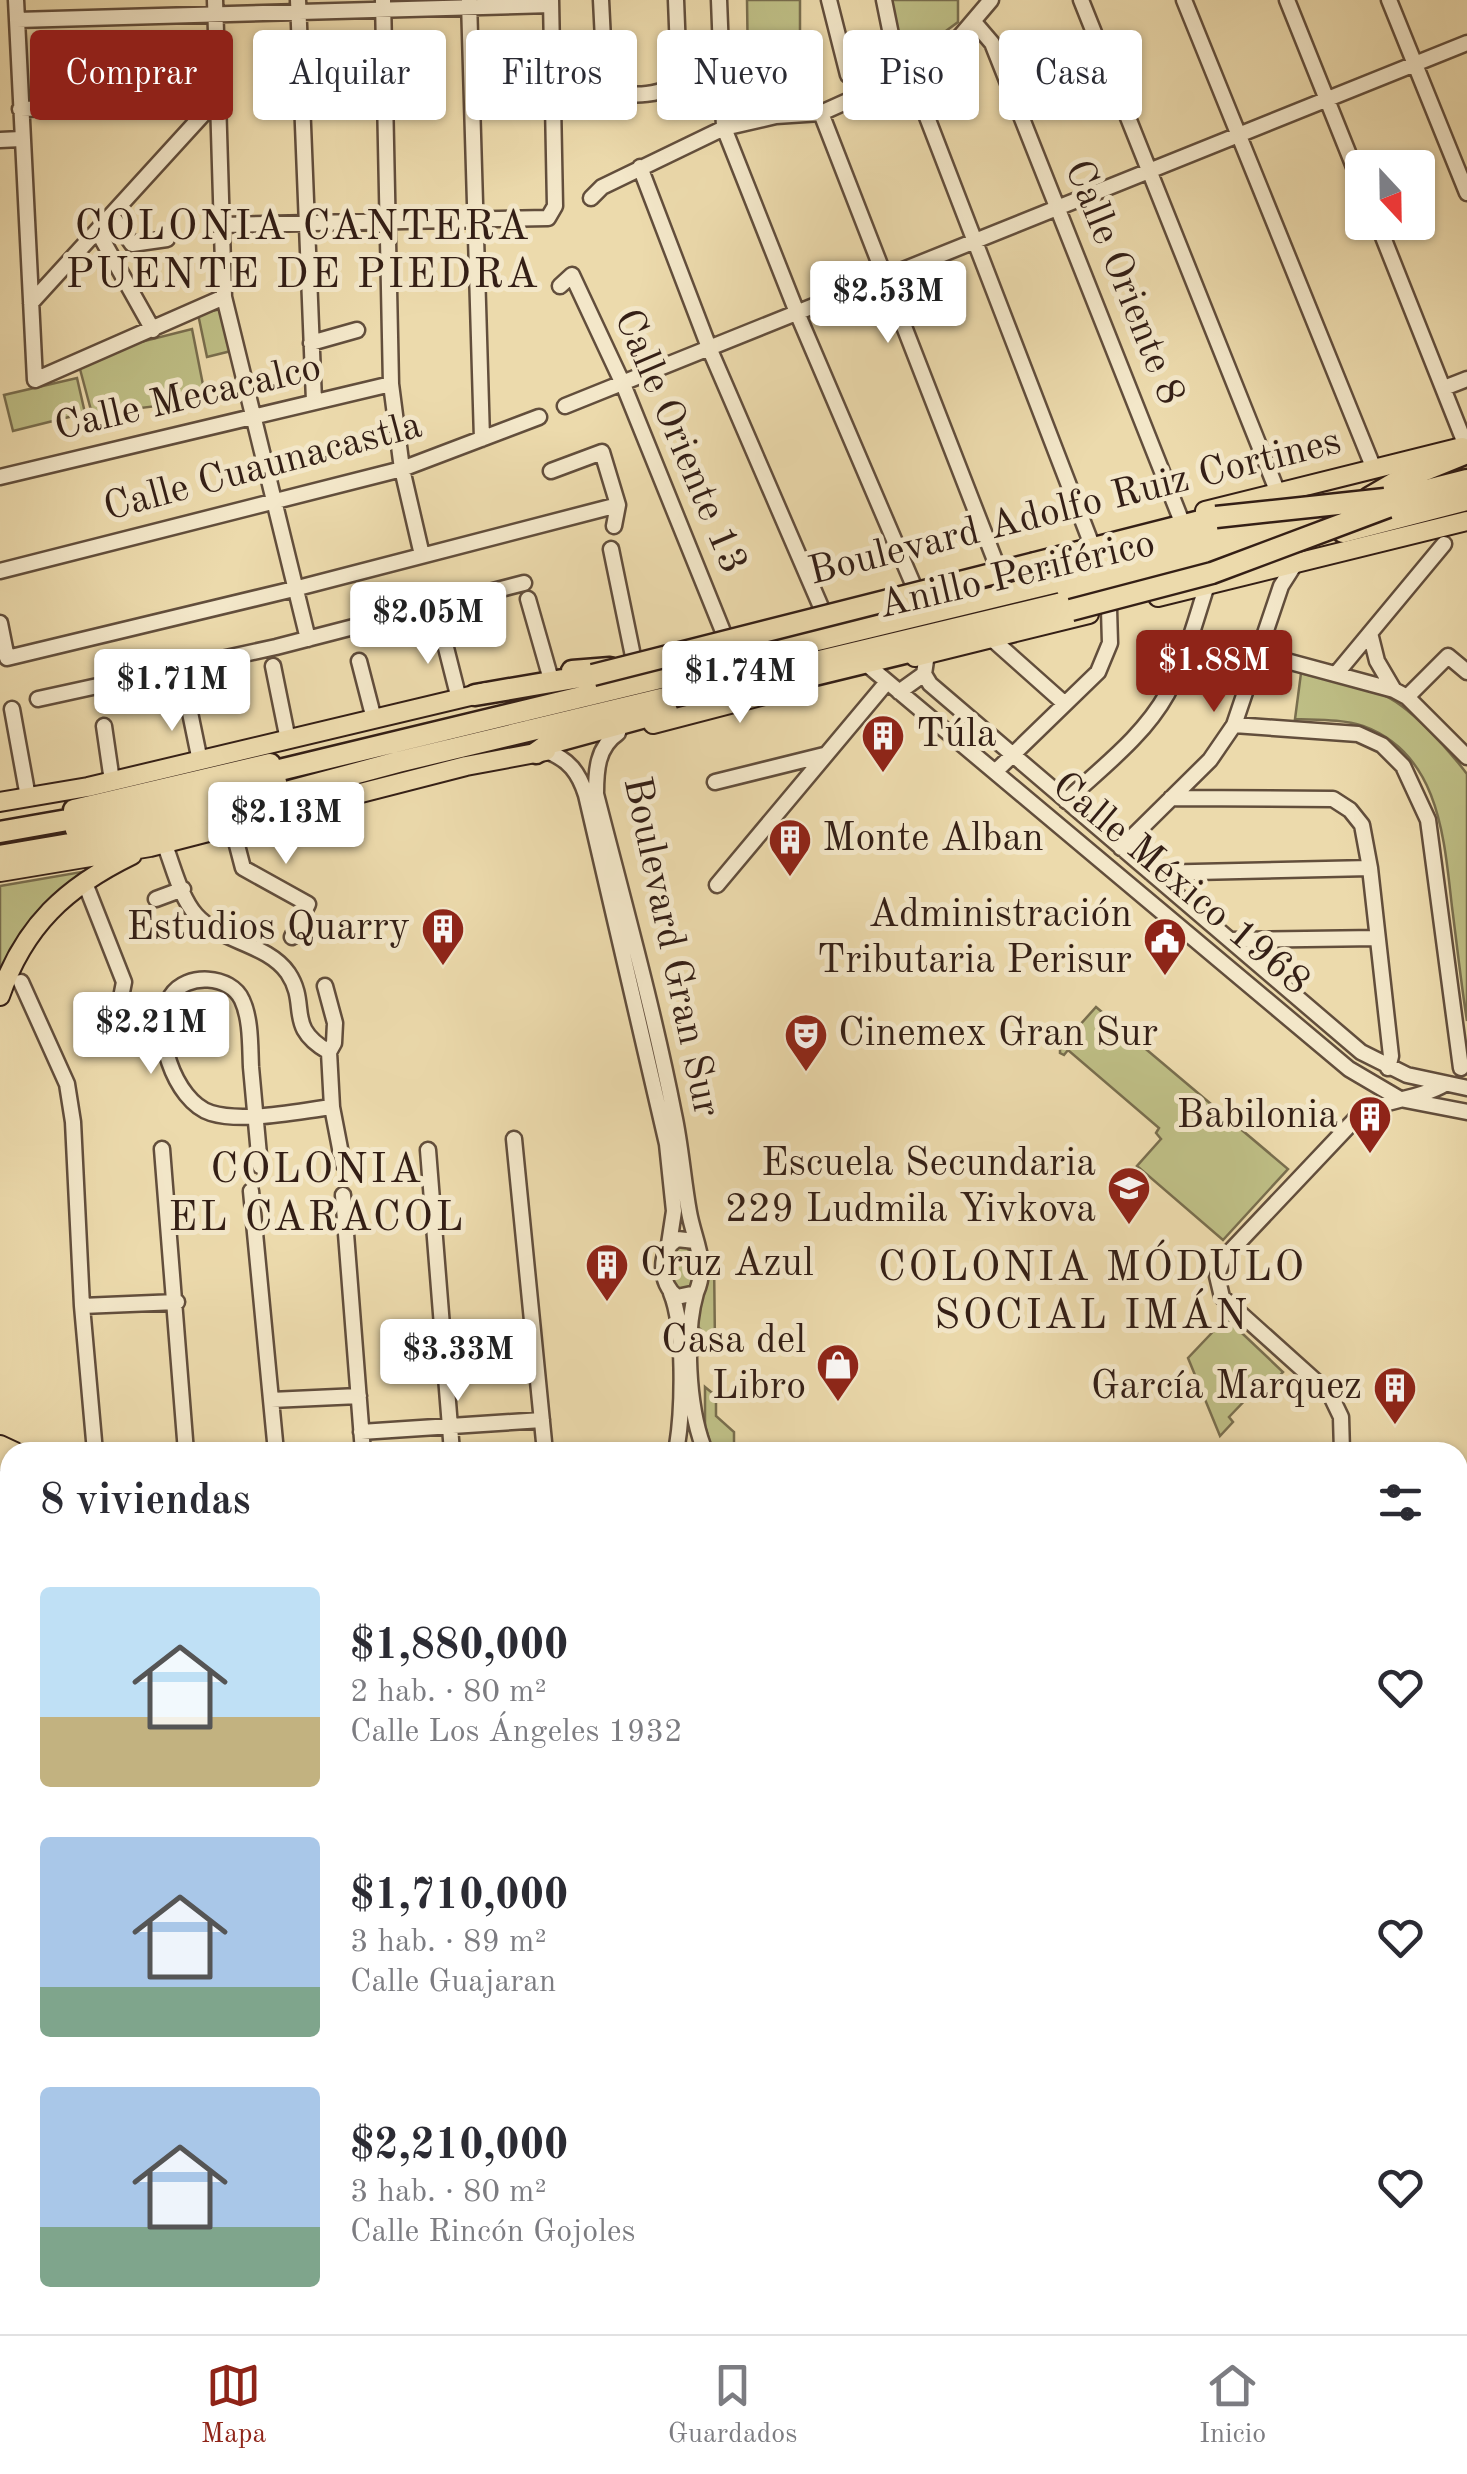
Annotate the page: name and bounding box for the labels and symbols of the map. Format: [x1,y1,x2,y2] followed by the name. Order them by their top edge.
[1345,150,1435,240] north arrow
[1056,155,1190,411] street label: Calle Oriente 8
[66,207,540,297] district label: COLONIA CANTERA PUENTE DE PIEDRA
[807,261,969,346] pin: $2.53M
[605,304,753,580] street label: Calle Oriente 13
[51,349,325,449] street label: Calle Mecacalco
[100,406,427,530] street label: Calle Cuaunacastla
[805,422,1345,594] street label: Boulevard Adolfo Ruiz Cortines
[875,525,1159,627] street label: Anillo Periférico
[347,582,509,667] pin: $2.05M
[1133,630,1295,715] pin: $1.88M
[659,641,821,726] pin: $1.74M
[91,649,253,734] pin: $1.71M
[860,713,906,774] building icon: Túla
[916,716,997,756] place label: Túla
[1044,766,1316,1004] street label: Calle México 1968
[614,773,726,1121] street label: Boulevard Gran Sur
[205,782,367,867] pin: $2.13M
[767,817,813,878] building icon: Monte Alban
[822,820,1044,860] place label: Monte Alban
[817,896,1132,982] place label: Administración Tributaria Perisur
[420,906,466,967] building icon: Estudios Quarry
[126,909,410,949] place label: Estudios Quarry
[1142,916,1188,977] public building icon: Administración Tributaria Perisur
[70,992,232,1077] pin: $2.21M
[783,1012,829,1073] theatre icon: Cinemex Gran Sur
[838,1015,1158,1055] place label: Cinemex Gran Sur
[1347,1094,1393,1155] building icon: Babilonia
[1177,1097,1338,1137] place label: Babilonia
[725,1145,1096,1231] place label: Escuela Secundaria 229 Ludmila Yivkova
[168,1150,466,1240] district label: COLONIA EL CARACOL
[1106,1165,1152,1226] school or university icon: Escuela Secundaria 229 Ludmila Yivkova
[878,1239,1306,1338] district label: COLONIA MÓDULO SOCIAL IMÁN
[584,1242,630,1303] building icon: Cruz Azul
[640,1245,814,1285] place label: Cruz Azul
[377,1319,539,1404] pin: $3.33M
[661,1322,806,1408] place label: Casa del Libro
[815,1342,861,1403] shop icon: Casa del Libro
[1372,1365,1418,1426] building icon: García Marquez
[1091,1368,1362,1408] place label: García Marquez

